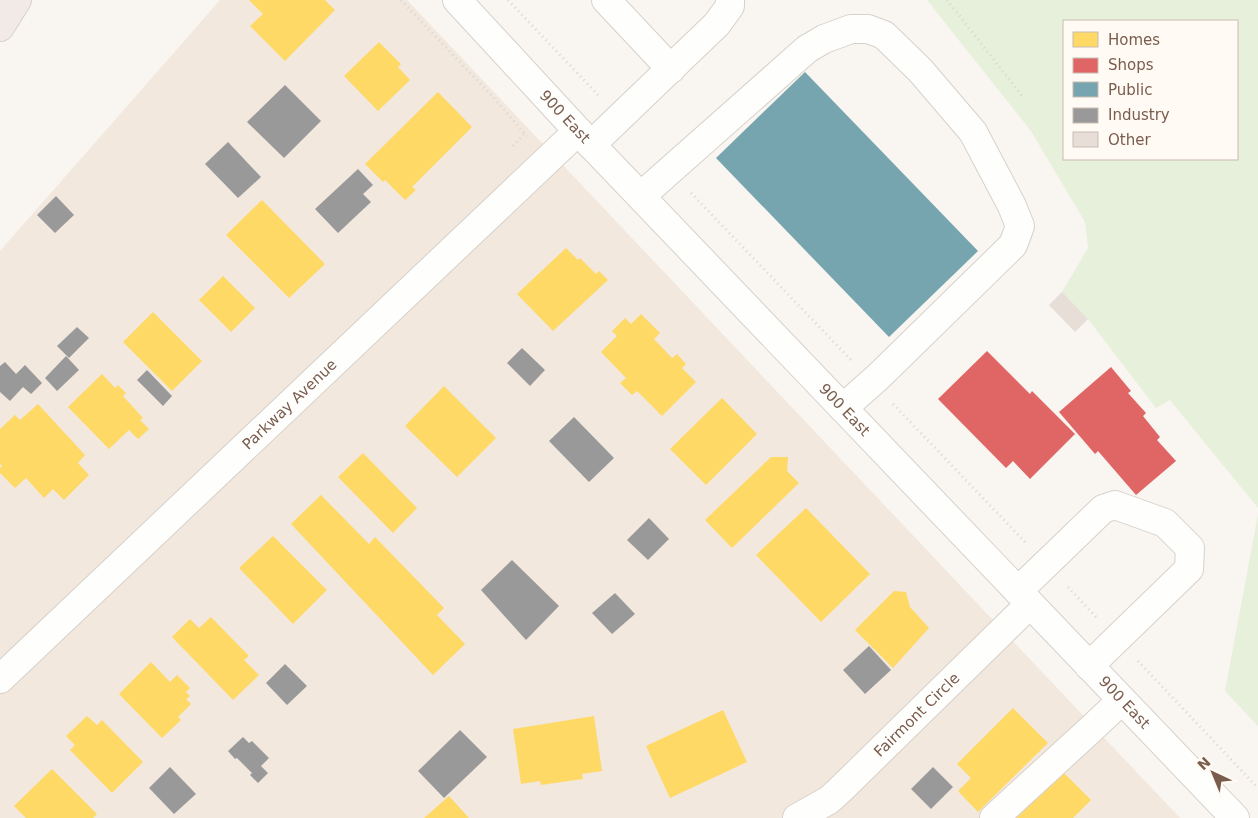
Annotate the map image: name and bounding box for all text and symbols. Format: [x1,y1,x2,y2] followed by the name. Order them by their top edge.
[1063,20,1238,160] legend
[1108,31,1160,49] text: Homes
[1108,56,1154,74] text: Shops
[1108,81,1152,99] text: Public
[536,87,594,147] street label: 900 East
[1108,106,1170,124] text: Industry
[1108,131,1151,149] text: Other
[239,356,341,453] street label: Parkway Avenue
[815,380,874,440] street label: 900 East
[870,669,963,761] street label: Fairmont Circle
[1095,672,1154,733] street label: 900 East
[1188,748,1238,798] north arrow
[1194,754,1214,773] text: N

